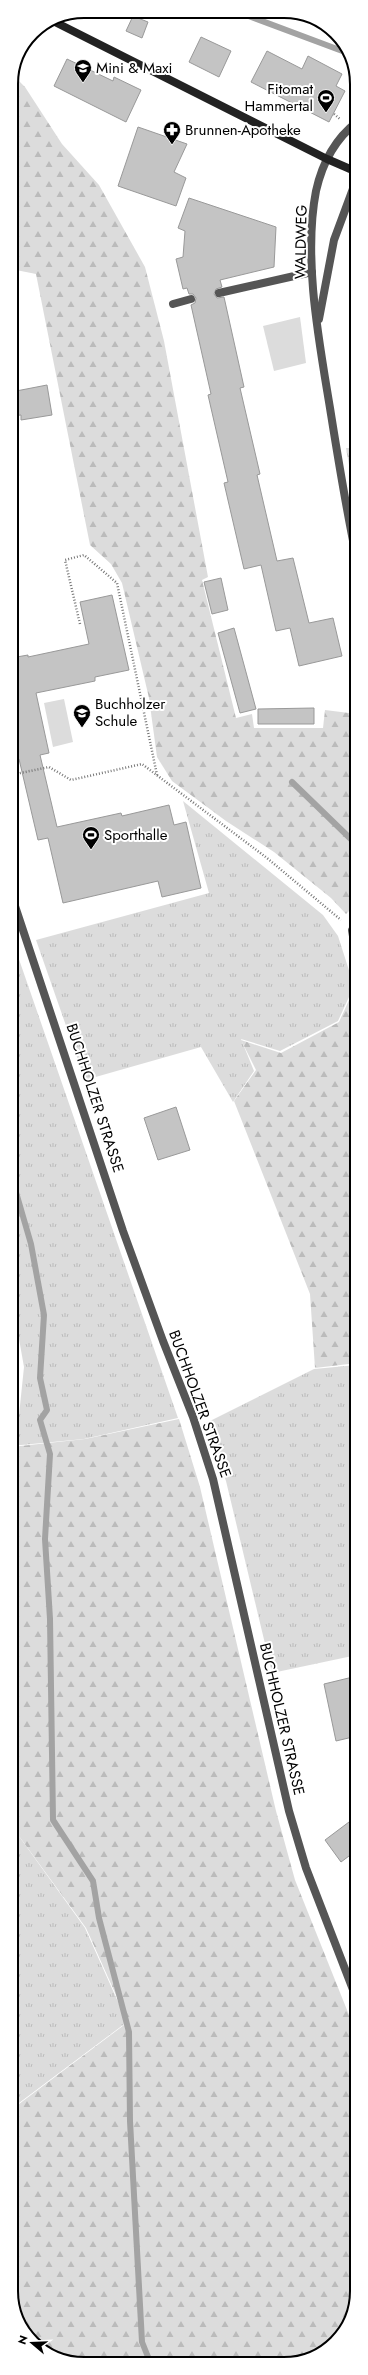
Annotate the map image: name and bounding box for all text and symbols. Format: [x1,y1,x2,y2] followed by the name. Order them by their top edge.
[96,57,173,79] place label: Mini & Maxi
[73,58,93,83] school or university icon: Mini & Maxi
[245,78,313,117] place label: Fitomat Hammertal
[316,88,336,113] sports icon: Fitomat Hammertal
[185,119,301,141] place label: Brunnen-Apotheke
[162,120,182,145] pharmacy icon: Brunnen-Apotheke
[289,205,313,279] street label: WALDWEG
[95,693,166,732] place label: Buchholzer Schule
[72,703,92,728] school or university icon: Buchholzer Schule
[104,824,168,846] place label: Sporthalle
[81,825,101,850] sports icon: Sporthalle
[60,1021,130,1175] street label: BUCHHOLZER STRASSE
[163,1327,237,1481] street label: BUCHHOLZER STRASSE
[254,1641,310,1797] street label: BUCHHOLZER STRASSE
[12,2323,52,2363] north arrow
[14,2333,32,2346] text: N

